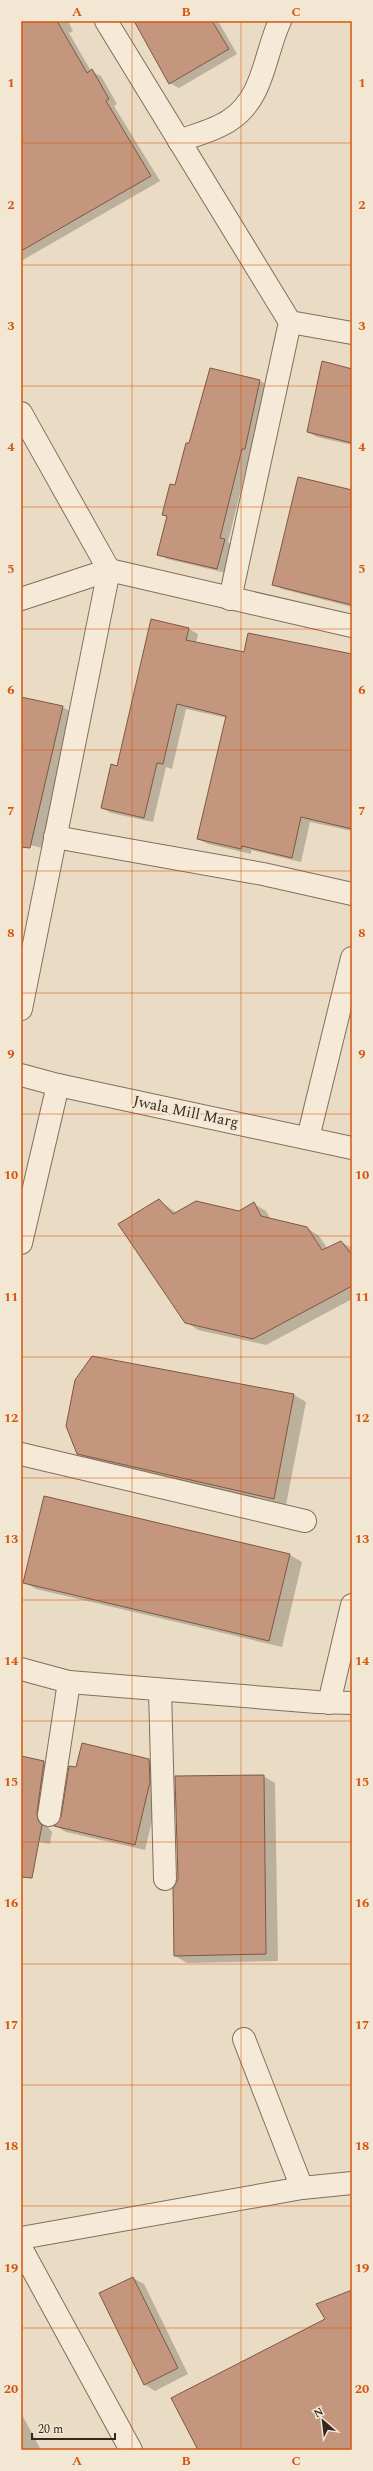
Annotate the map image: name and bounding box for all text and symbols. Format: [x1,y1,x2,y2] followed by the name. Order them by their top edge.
[72,2,82,22] text: A
[181,2,191,22] text: B
[291,2,301,22] text: C
[7,73,15,93] text: 1
[358,73,366,93] text: 1
[7,195,15,215] text: 2
[358,195,366,215] text: 2
[7,316,15,336] text: 3
[358,316,366,336] text: 3
[7,437,15,457] text: 4
[358,437,366,457] text: 4
[7,559,15,579] text: 5
[358,559,366,579] text: 5
[7,680,15,700] text: 6
[358,680,366,700] text: 6
[7,801,15,821] text: 7
[358,801,366,821] text: 7
[7,923,15,943] text: 8
[358,923,366,943] text: 8
[7,1044,15,1064] text: 9
[358,1044,366,1064] text: 9
[131,1090,241,1134] street label: Jwala Mill Marg
[4,1165,18,1185] text: 10
[355,1165,369,1185] text: 10
[4,1287,18,1307] text: 11
[355,1287,369,1307] text: 11
[4,1408,18,1428] text: 12
[355,1408,369,1428] text: 12
[4,1529,18,1549] text: 13
[355,1529,369,1549] text: 13
[4,1651,19,1671] text: 14
[355,1651,370,1671] text: 14
[4,1772,18,1792] text: 15
[355,1772,369,1792] text: 15
[4,1893,18,1913] text: 16
[355,1893,369,1913] text: 16
[4,2015,18,2035] text: 17
[355,2015,369,2035] text: 17
[4,2136,18,2156] text: 18
[355,2136,369,2156] text: 18
[4,2258,18,2278] text: 19
[355,2258,369,2278] text: 19
[4,2379,18,2399] text: 20
[355,2379,369,2399] text: 20
[303,2401,343,2441] north arrow
[311,2403,327,2422] text: N
[32,2415,115,2441] scale bar
[38,2420,63,2439] text: 20 m
[72,2451,82,2471] text: A
[181,2451,191,2471] text: B
[291,2451,301,2471] text: C

